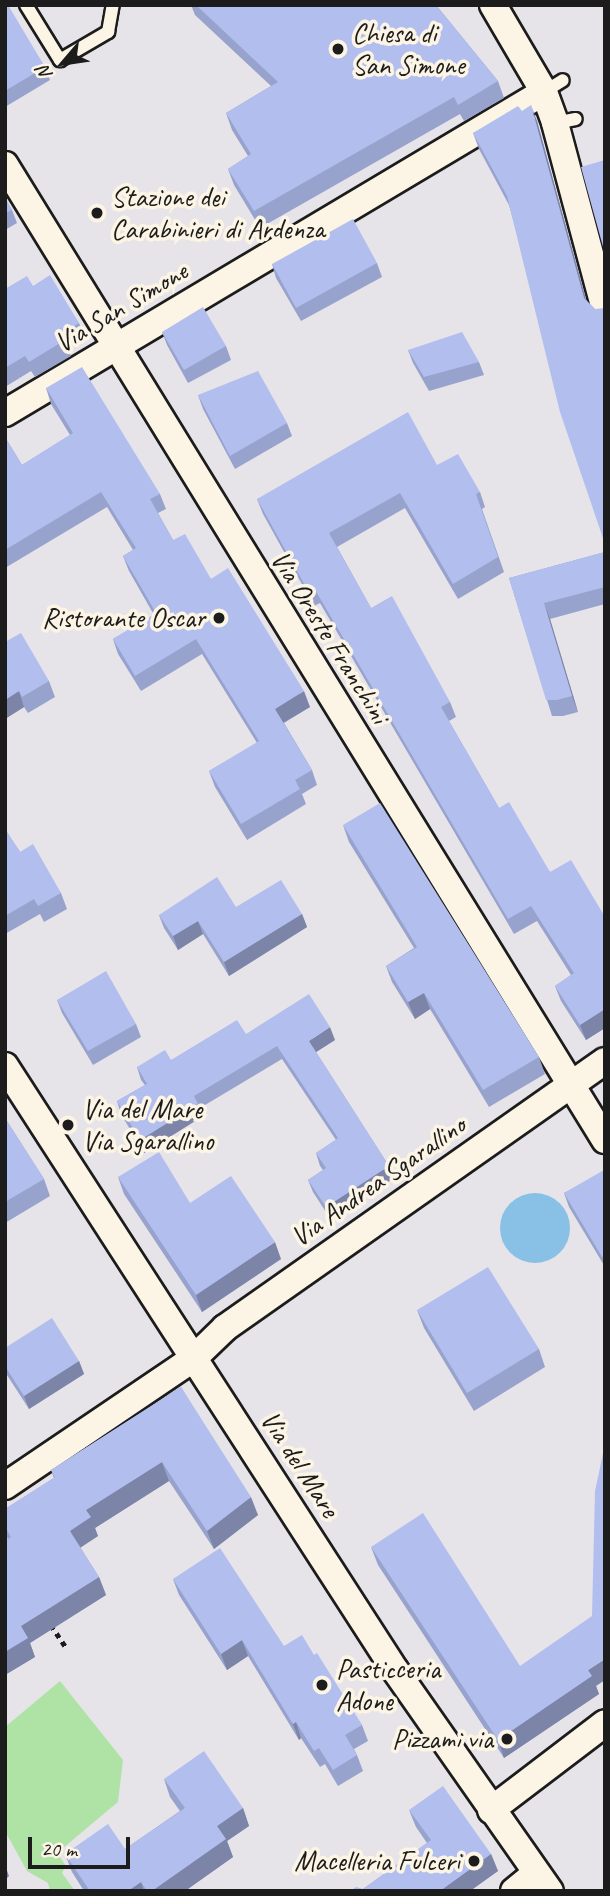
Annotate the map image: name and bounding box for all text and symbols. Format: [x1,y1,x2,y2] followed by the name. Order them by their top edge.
[352,16,464,82] place label: Chiesa di San Simone
[28,28,98,98] north arrow
[330,41,346,57] marker: Chiesa di San Simone
[31,62,58,84] text: N
[111,180,324,246] place label: Stazione dei Carabinieri di Ardenza
[89,205,105,221] marker: Stazione dei Carabinieri di Ardenza
[49,254,193,360] street label: Via San Simone
[263,544,397,730] street label: Via Oreste Franchini
[41,601,205,635] place label: Ristorante Oscar
[211,610,227,626] marker: Ristorante Oscar
[82,1092,213,1158] place label: Via del Mare Via Sgarallino
[284,1108,472,1254] street label: Via Andrea Sgarallino
[60,1117,76,1133] marker: Via del Mare Via Sgarallino
[253,1404,347,1524] street label: Via del Mare
[336,1652,440,1718] place label: Pasticceria Adone
[314,1677,330,1693] marker: Pasticceria Adone
[392,1722,493,1756] place label: Pizzami via
[499,1731,515,1747] marker: Pizzami via
[32,1822,133,1866] scale bar
[41,1836,77,1862] text: 20 m
[294,1844,460,1878] place label: Macelleria Fulceri
[466,1853,482,1869] marker: Macelleria Fulceri

